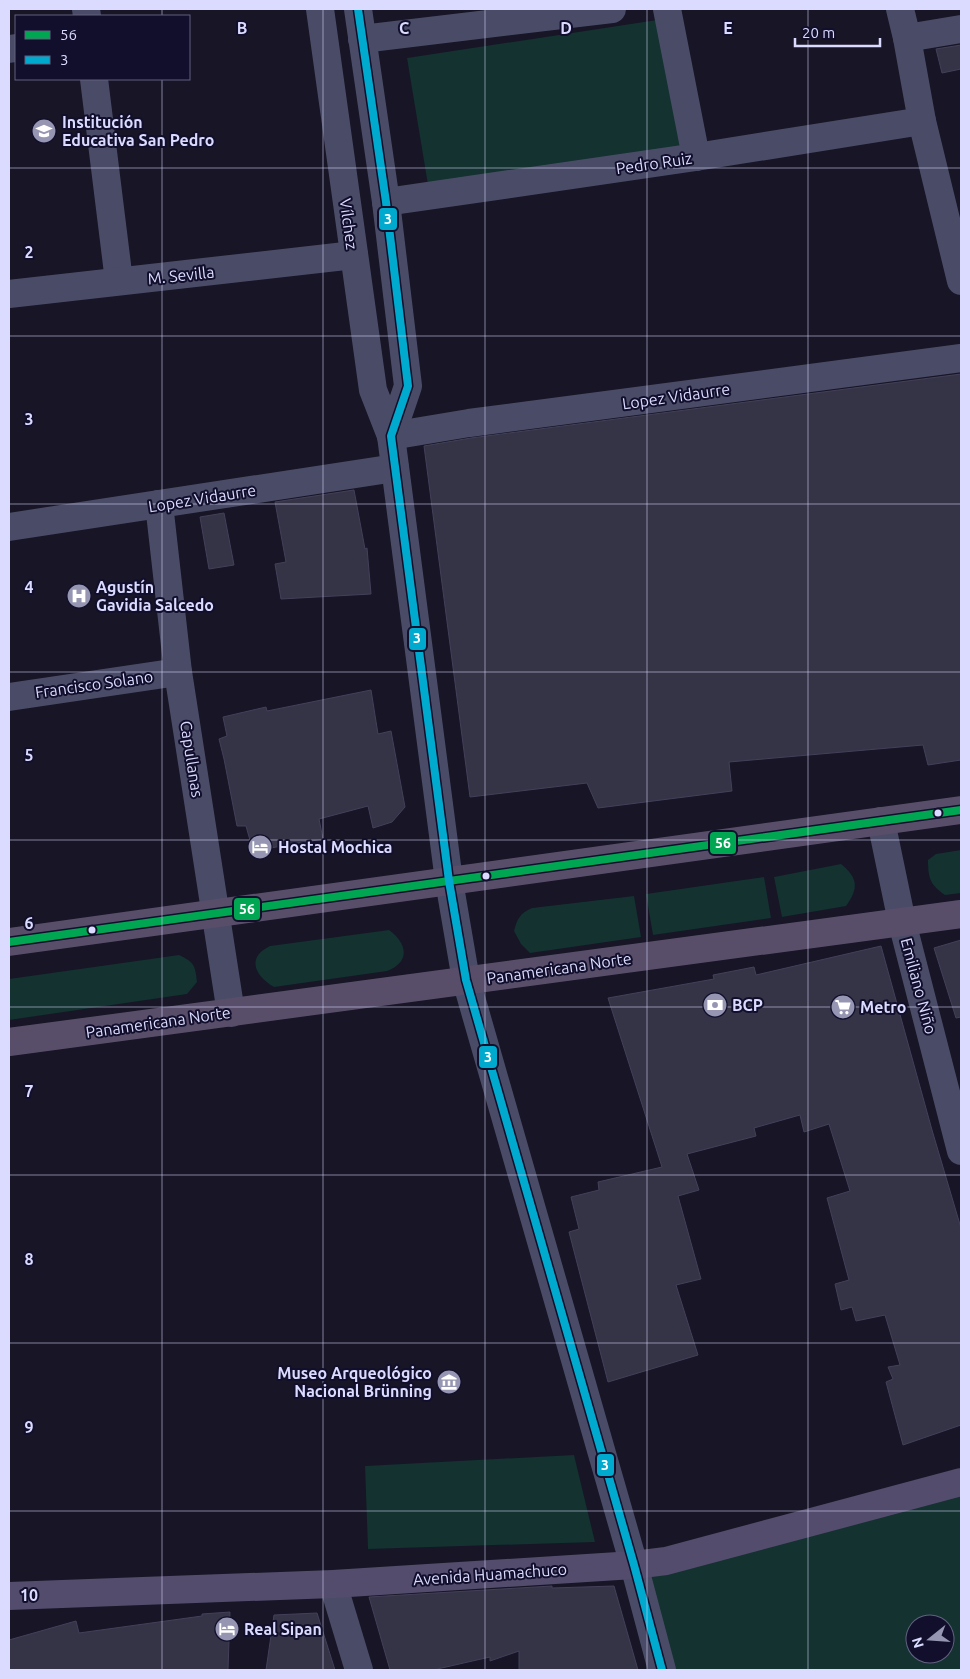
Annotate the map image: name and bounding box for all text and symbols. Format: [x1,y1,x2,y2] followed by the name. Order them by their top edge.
[15,15,190,80] legend
[795,15,880,47] scale bar
[237,19,247,37] text: B
[399,19,409,37] text: C
[560,19,572,37] text: D
[723,19,733,37] text: E
[802,24,835,41] text: 20 m
[60,26,77,43] text: 56
[60,51,68,68] text: 3
[62,113,214,149] place label: Institución Educativa San Pedro
[31,118,57,144] school or university icon: Institución Educativa San Pedro
[615,149,693,177] street label: Pedro Ruiz
[337,197,361,251] street label: Vílchez
[378,207,398,231] line badge: 3
[384,211,392,227] text: 3
[24,243,34,261] text: 2
[147,263,215,287] street label: M. Sevilla
[621,380,731,412] street label: Lopez Vidaurre
[24,410,34,428] text: 3
[147,481,257,515] street label: Lopez Vidaurre
[24,578,34,596] text: 4
[96,578,214,614] place label: Agustín Gavidia Salcedo
[66,583,92,609] hospital icon: Agustín Gavidia Salcedo
[408,627,427,651] line badge: 3
[413,630,421,646] text: 3
[34,667,154,701] street label: Francisco Solano
[177,719,207,799] street label: Capullanas
[24,746,34,764] text: 5
[933,808,943,818] unlabelled marker
[709,831,737,855] line badge: 56
[247,834,273,860] hotel icon: Hostal Mochica
[715,835,731,851] text: 56
[278,838,393,856] place label: Hostal Mochica
[481,871,491,881] unlabelled marker
[233,897,261,921] line badge: 56
[239,901,255,917] text: 56
[24,914,34,932] text: 6
[87,925,97,935] unlabelled marker
[898,936,940,1036] street label: Emiliano Niño
[485,949,633,987] street label: Panamericana Norte
[702,992,728,1018] bank icon: BCP
[830,994,856,1020] supermarket icon: Metro
[732,996,763,1014] place label: BCP
[860,998,906,1016] place label: Metro
[84,1003,232,1041] street label: Panamericana Norte
[478,1045,498,1069] line badge: 3
[484,1049,492,1065] text: 3
[24,1082,34,1100] text: 7
[24,1250,34,1268] text: 8
[277,1364,432,1400] place label: Museo Arqueológico Nacional Brünning
[436,1369,462,1395] museum icon: Museo Arqueológico Nacional Brünning
[24,1418,34,1436] text: 9
[596,1453,615,1477] line badge: 3
[601,1457,609,1473] text: 3
[413,1560,567,1588] street label: Avenida Huamachuco
[20,1586,38,1604] text: 10
[905,1614,955,1664] north arrow
[214,1616,240,1642] hotel icon: Real Sipan
[244,1620,322,1638] place label: Real Sipan
[908,1635,927,1650] text: N

